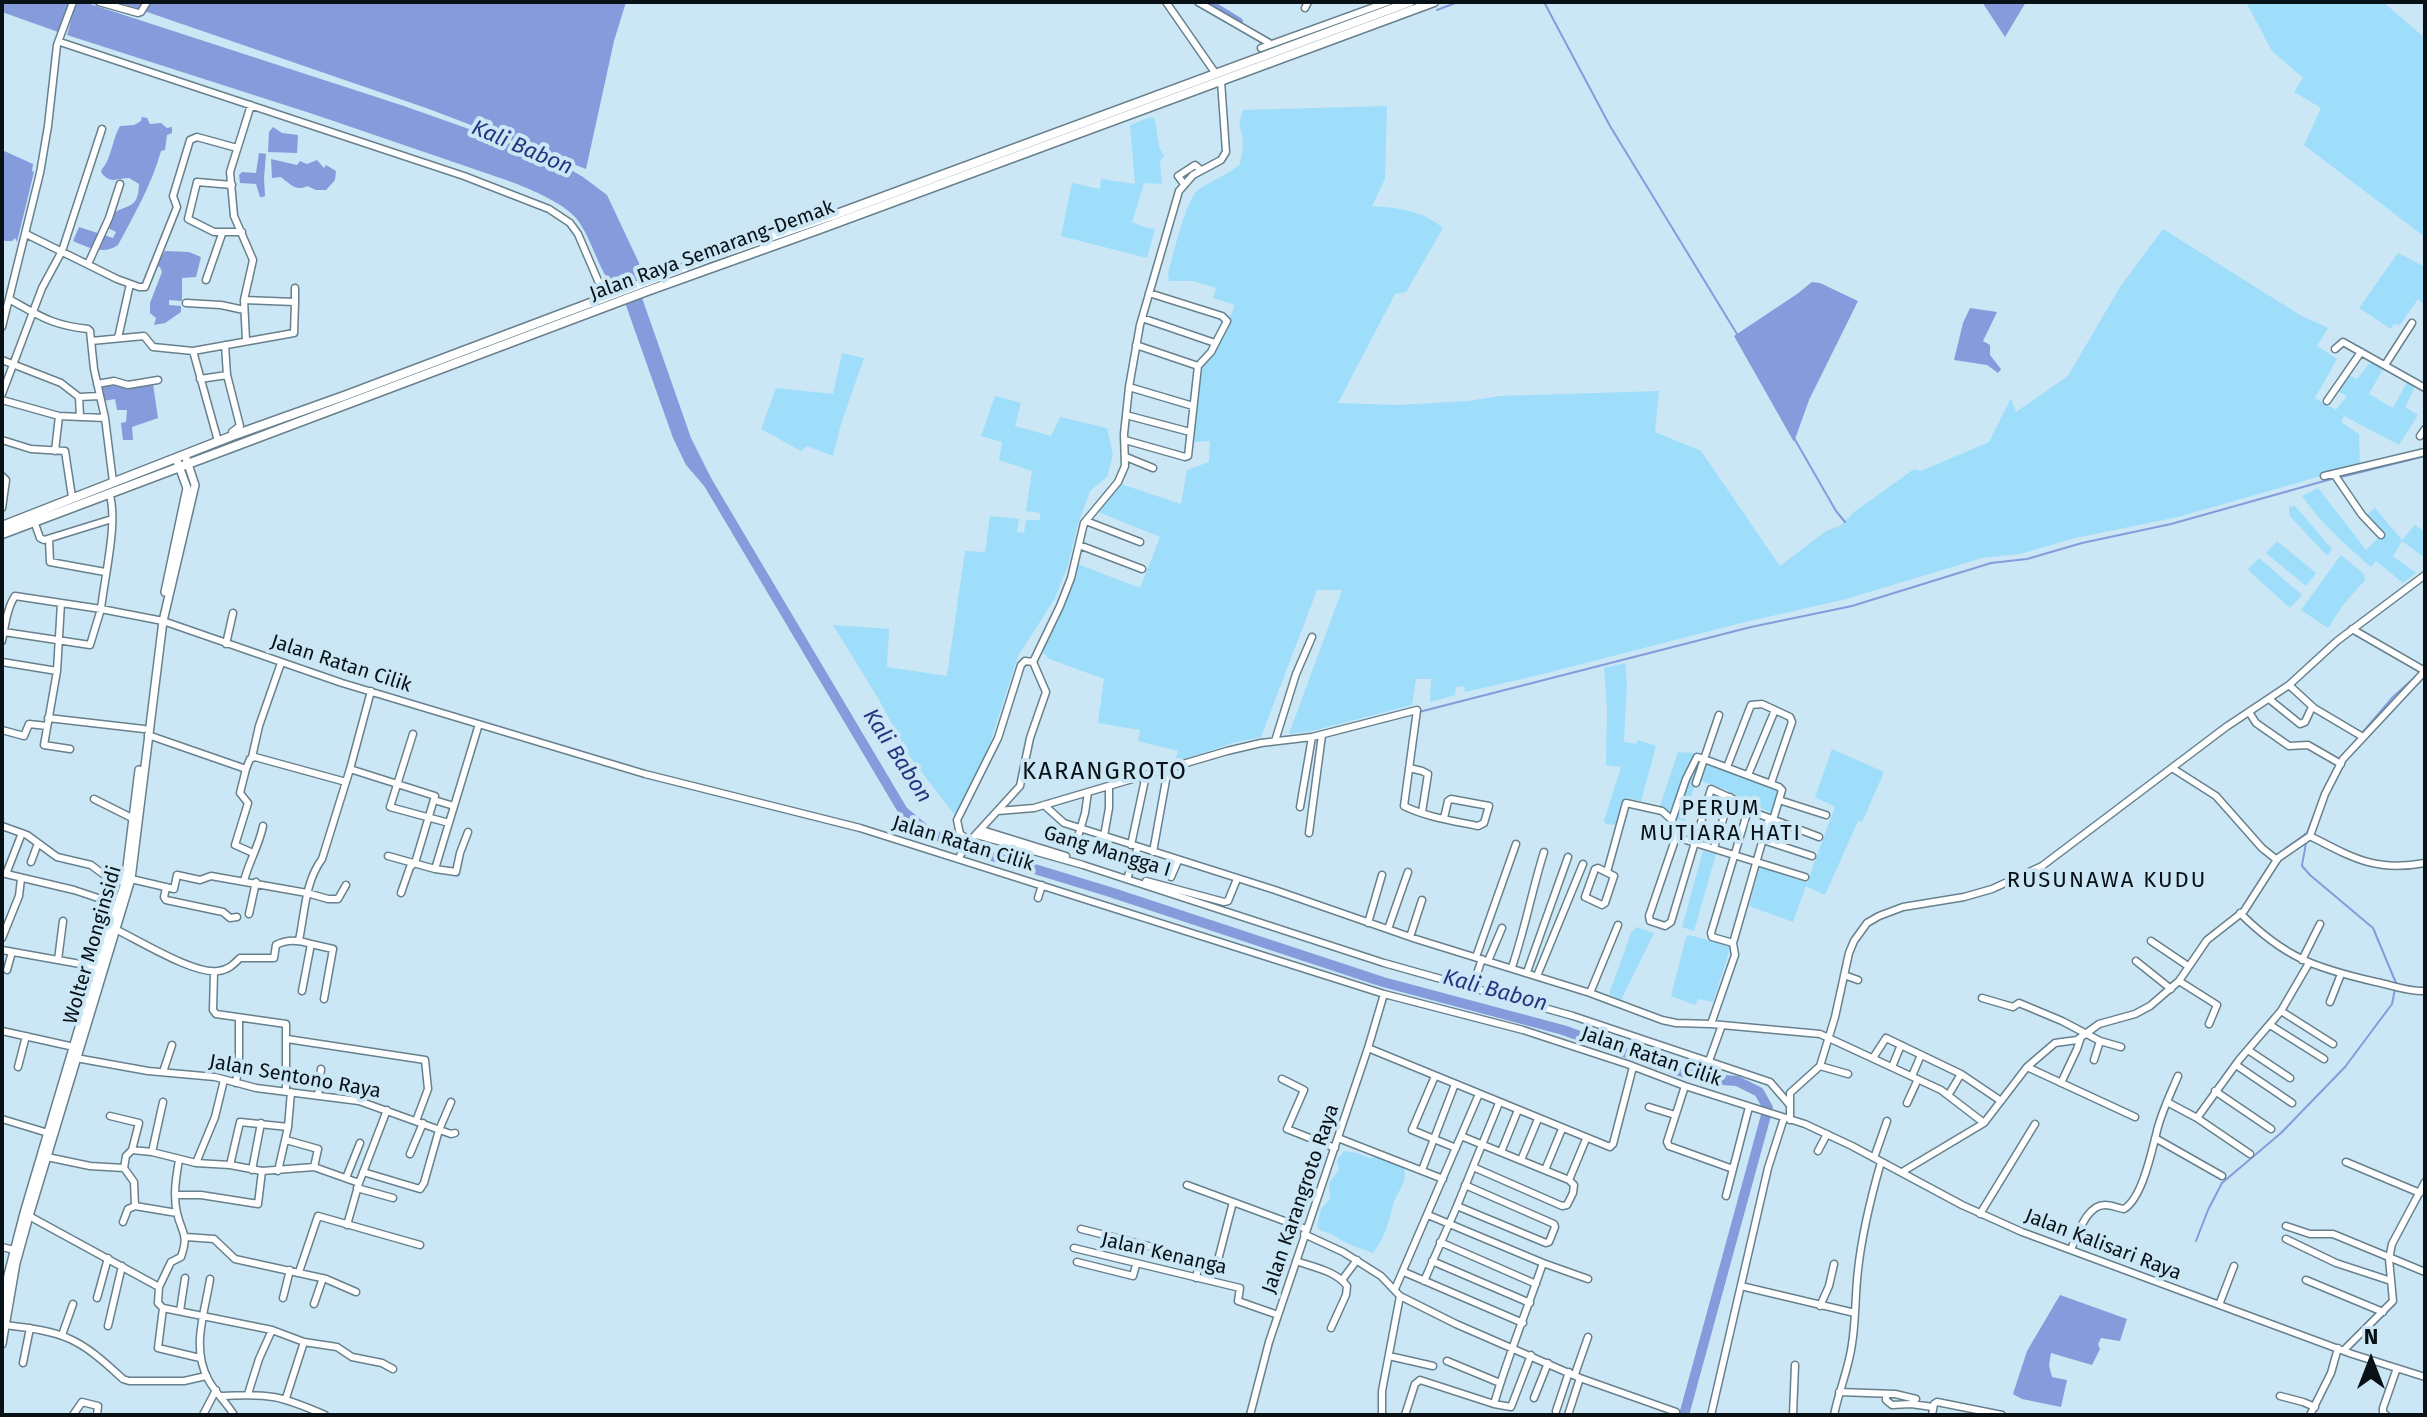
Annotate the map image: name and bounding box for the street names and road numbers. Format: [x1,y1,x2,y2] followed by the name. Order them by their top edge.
[587,196,837,306] street label: Jalan Raya Semarang-Demak
[267,630,415,698] street label: Jalan Ratan Cilik
[889,811,1037,877] street label: Jalan Ratan Cilik
[1041,821,1173,883] street label: Gang Mangga I
[59,863,127,1027] street label: Wolter Monginsidi
[1578,1022,1724,1092] street label: Jalan Ratan Cilik
[207,1050,383,1104] street label: Jalan Sentono Raya
[1257,1101,1345,1297] street label: Jalan Karangroto Raya
[2021,1204,2185,1286] street label: Jalan Kalisari Raya
[1099,1228,1229,1280] street label: Jalan Kenanga

